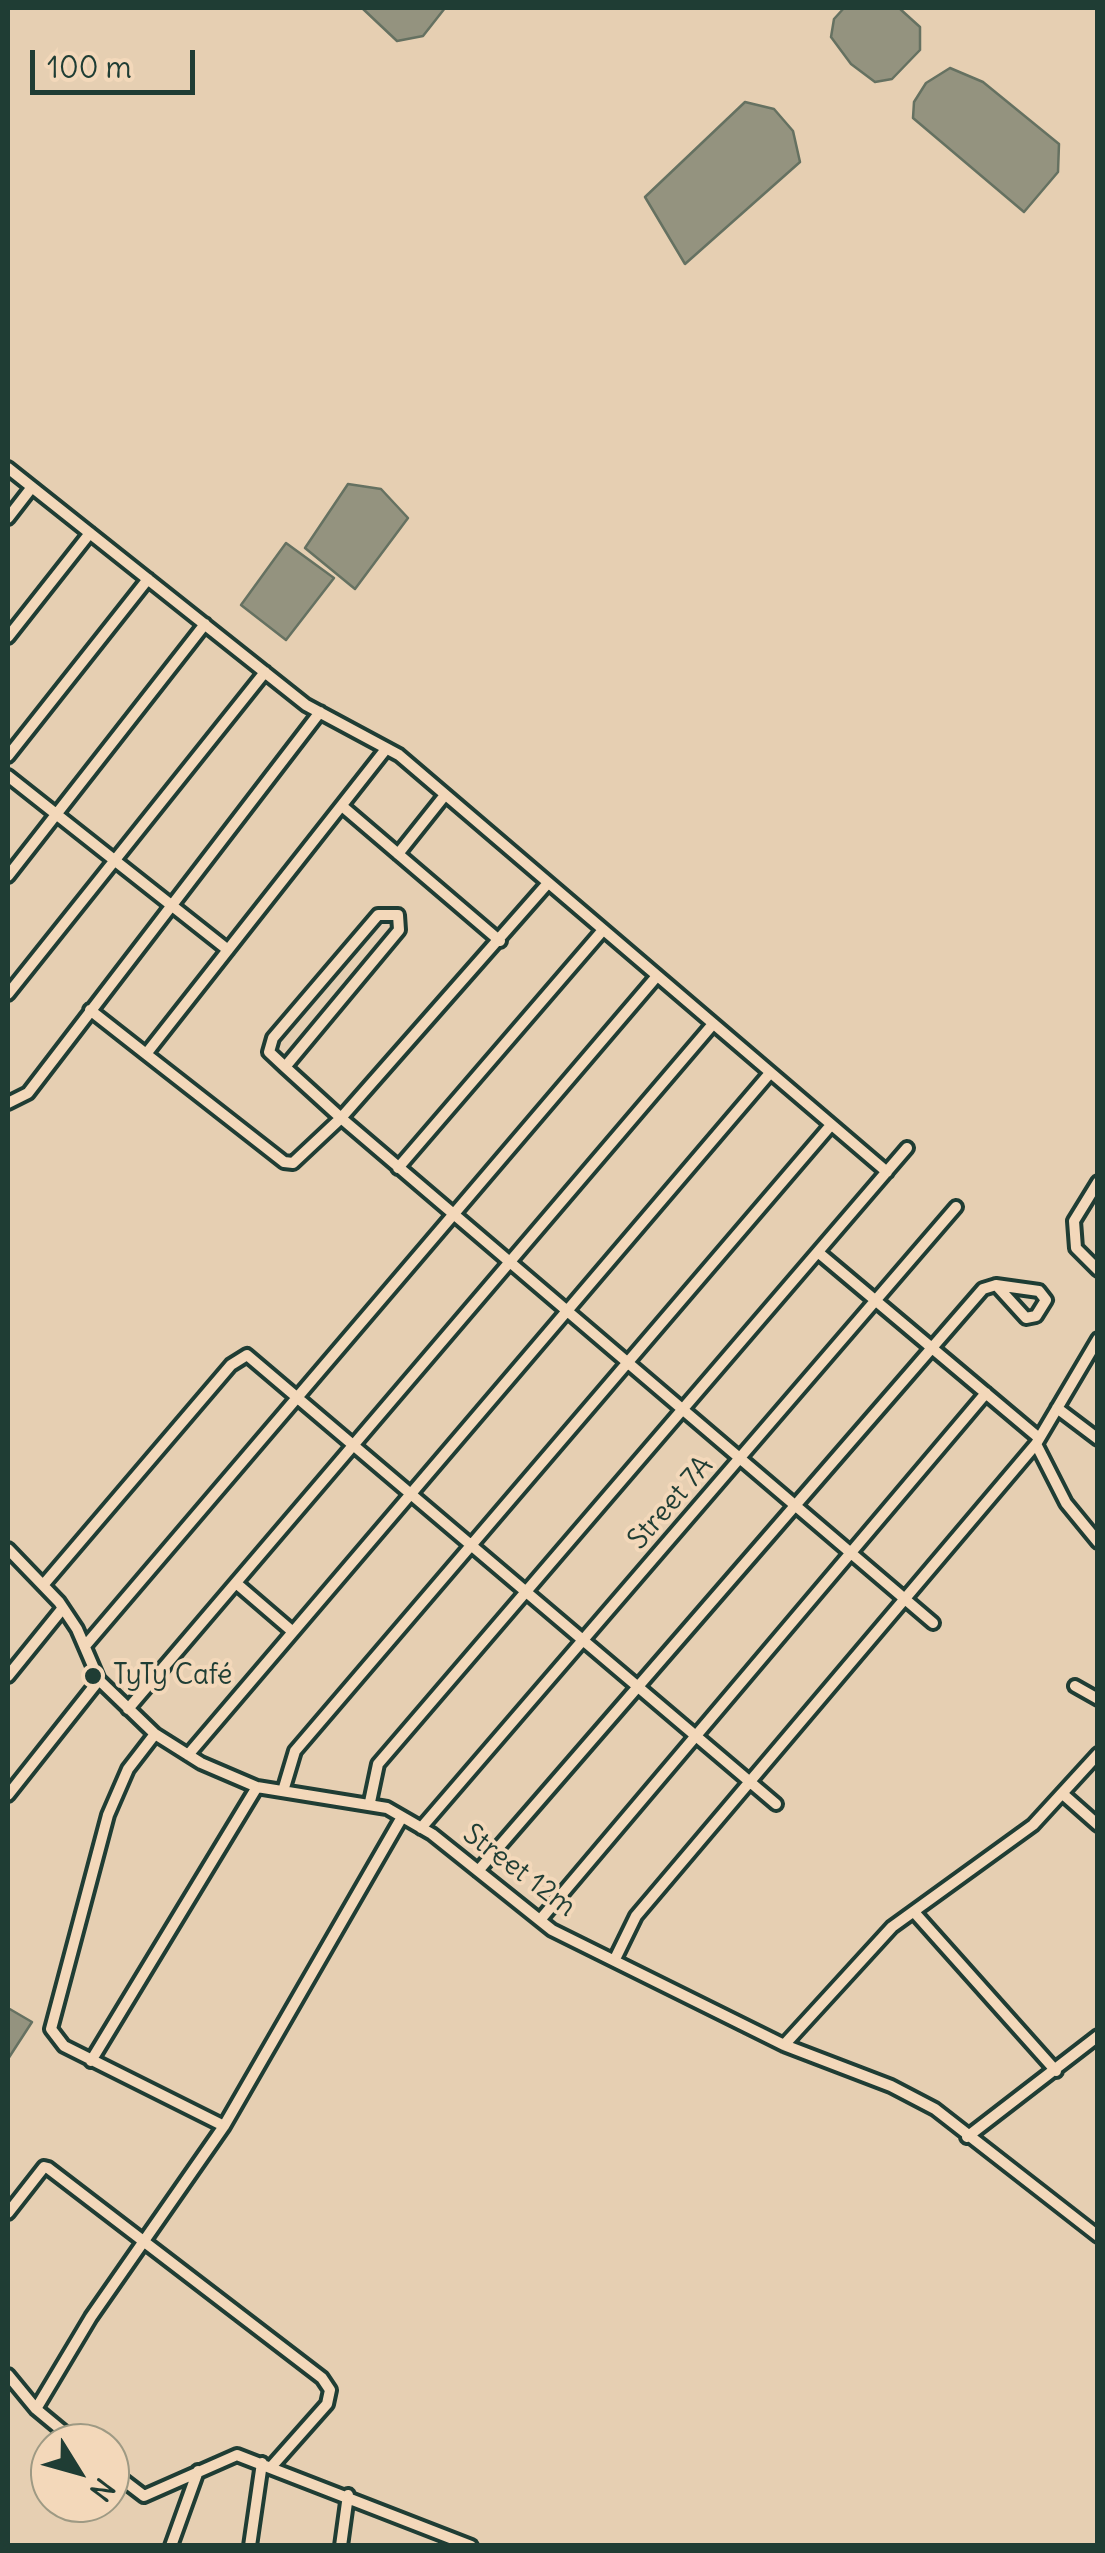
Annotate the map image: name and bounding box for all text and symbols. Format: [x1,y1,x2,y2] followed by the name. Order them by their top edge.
[35,30,200,92] scale bar
[47,48,132,86] text: 100 m
[621,1450,721,1556] street label: Street 7A
[113,1659,232,1693] place label: TyTy Café
[82,1665,104,1687] marker: TyTy Café
[456,1818,582,1924] street label: Street 12m
[30,2423,130,2523] north arrow
[82,2471,123,2508] text: N

